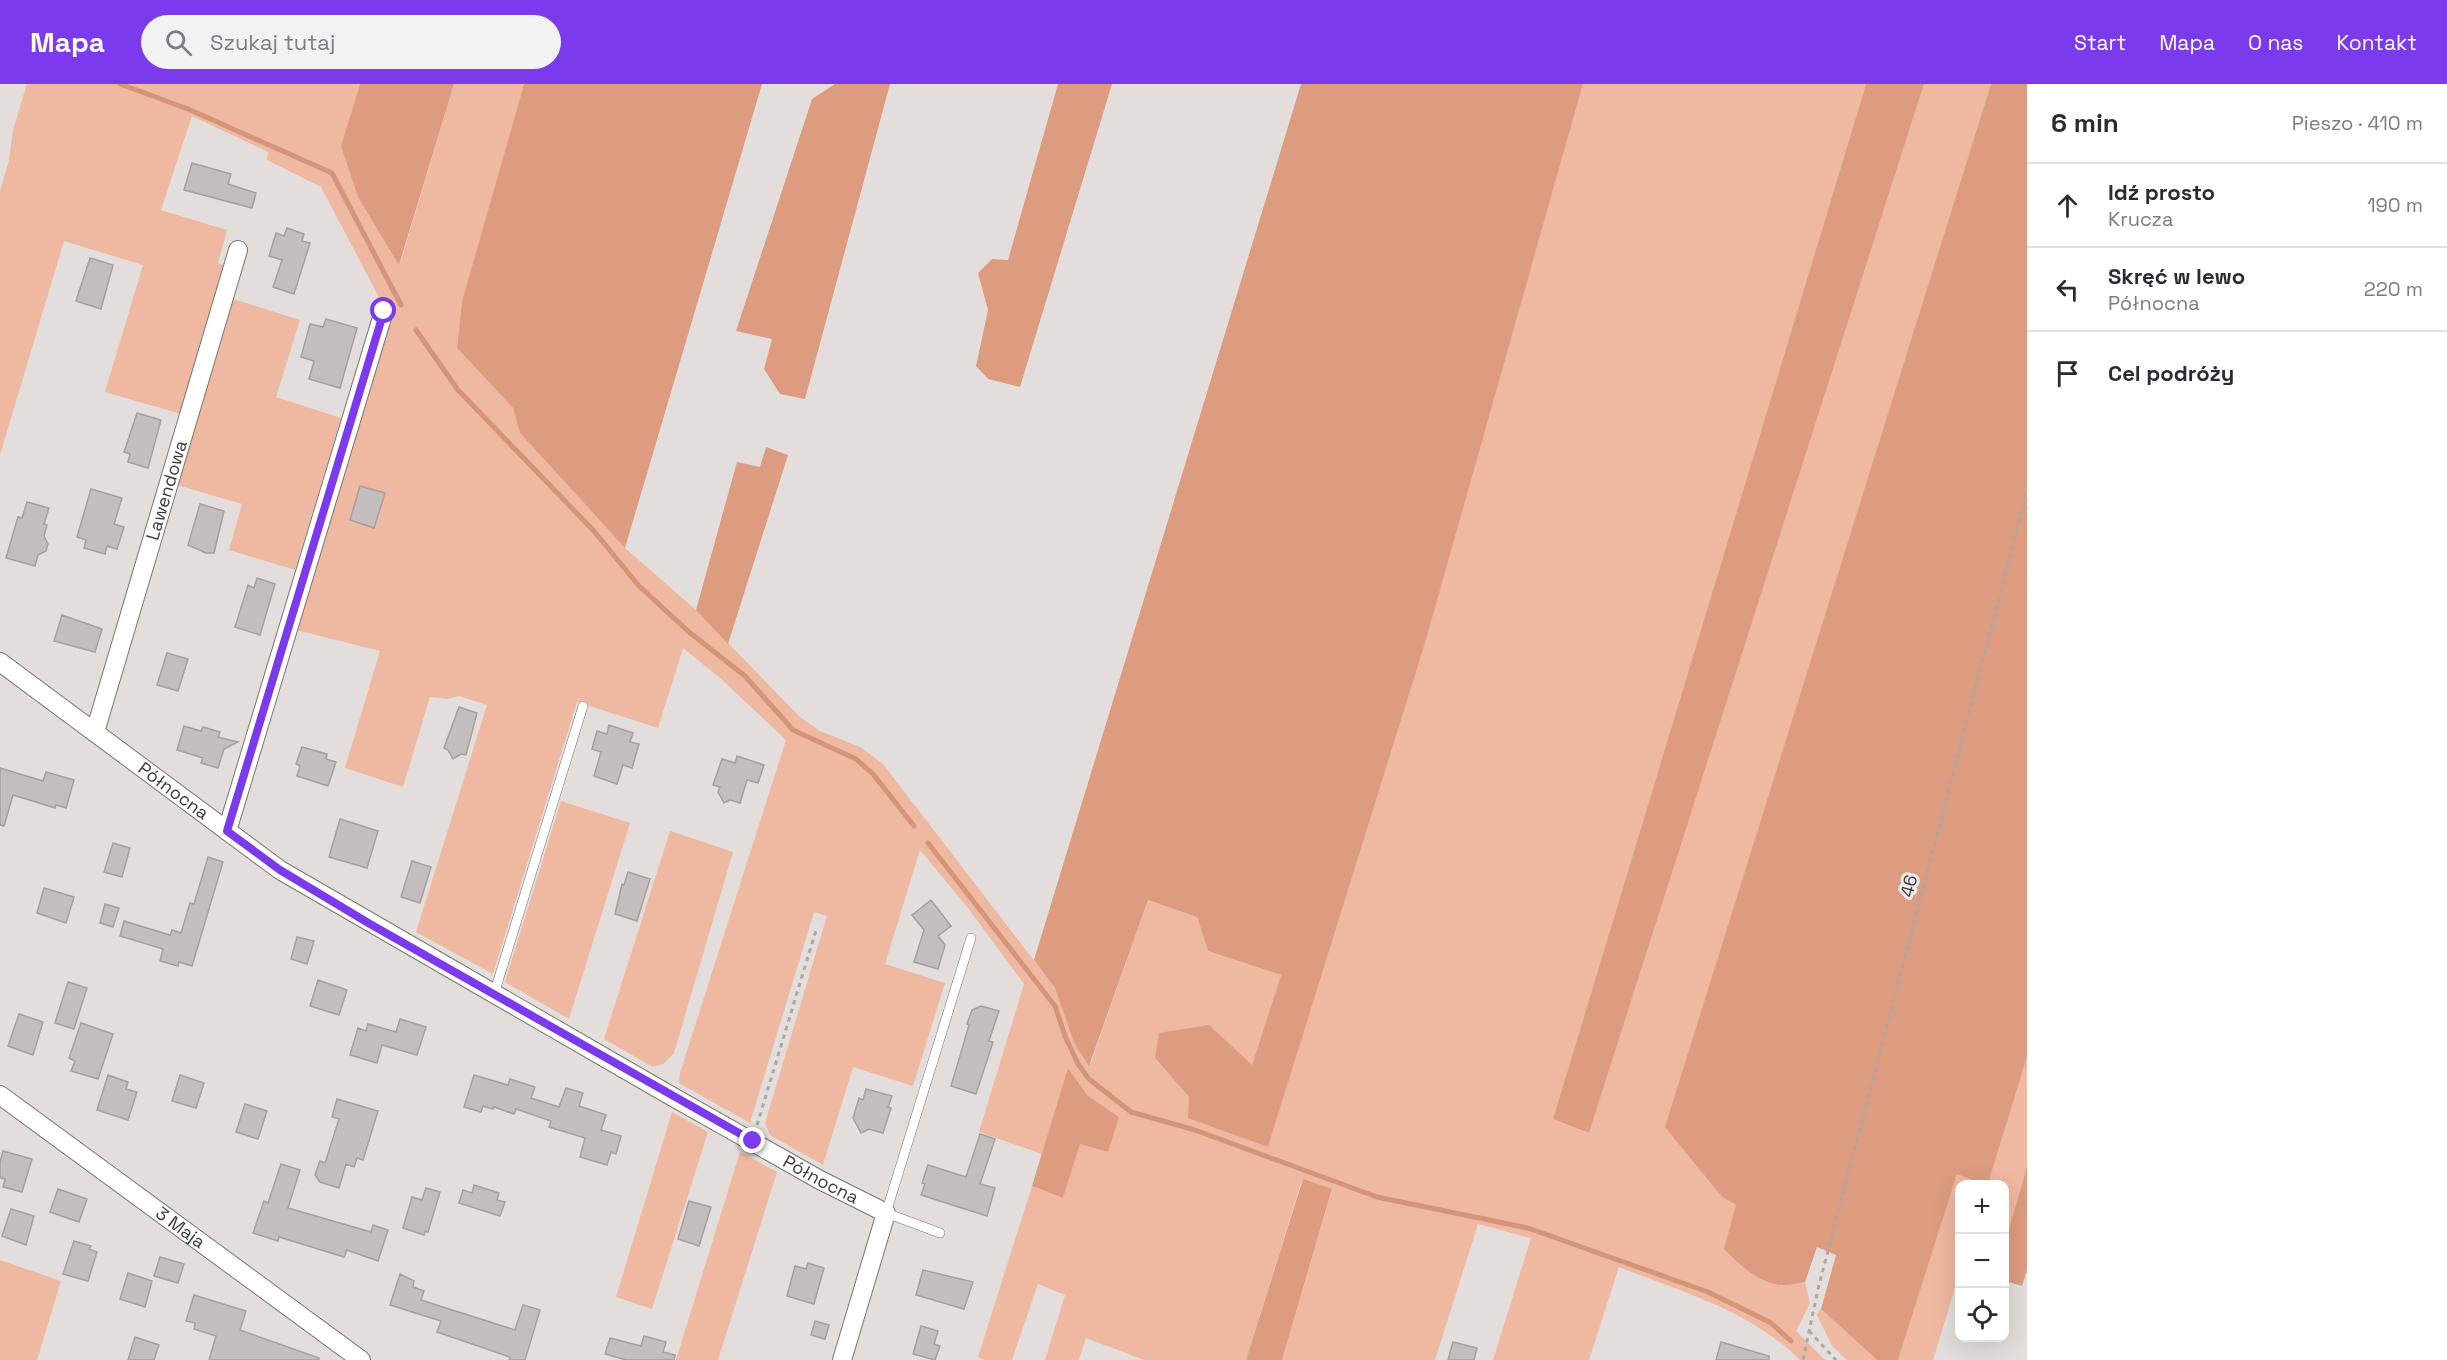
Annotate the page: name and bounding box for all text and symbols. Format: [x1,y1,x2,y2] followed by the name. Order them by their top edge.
[141,15,561,69] search box
[30,24,105,60] text: Mapa
[162,26,195,59] icon: search
[210,28,335,56] text: Szukaj tutaj
[2074,29,2126,56] text: Start
[2159,29,2215,56] text: Mapa
[2248,29,2303,56] text: O nas
[2336,29,2417,56] text: Kontakt
[2051,106,2119,140] text: 6 min
[2292,110,2423,136] text: Pieszo · 410 m
[2108,178,2215,206] text: Idź prosto
[2051,189,2084,222] icon: ahead
[2367,192,2423,218] text: 190 m
[2108,206,2173,232] text: Krucza
[2108,262,2245,290] text: Skręć w lewo
[2051,273,2084,306] icon: left
[2364,276,2423,302] text: 220 m
[2108,290,2200,316] text: Północna
[370,297,396,323] route start
[2051,357,2084,390] icon: arrive
[2108,359,2234,387] text: Cel podróży
[141,438,192,543] street label: Lawendowa
[134,757,214,824] street label: Północna
[1895,872,1923,900] street label: 46
[739,1127,765,1153] route end
[779,1149,863,1209] street label: Północna
[1955,1180,2009,1342] map controls
[1955,1180,2009,1234] button: +
[151,1201,210,1253] street label: 3 Maja
[1955,1234,2009,1288] button: −
[1955,1288,2009,1342] button: locate

